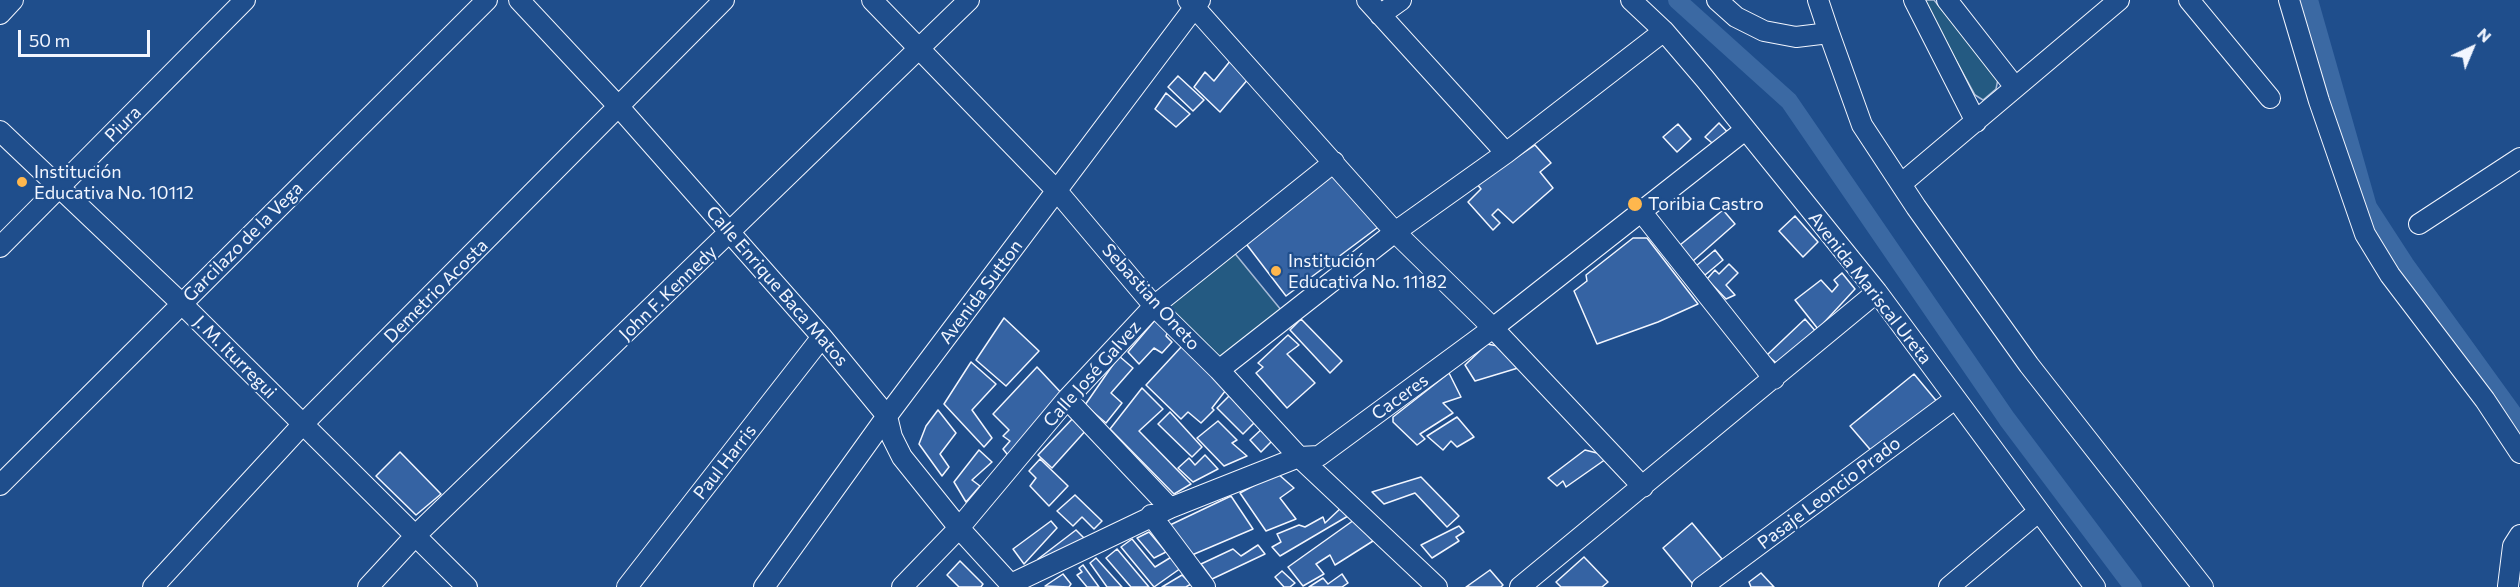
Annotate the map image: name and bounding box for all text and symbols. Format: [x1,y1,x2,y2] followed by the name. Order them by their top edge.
[21,18,153,56] scale bar
[2442,18,2502,78] north arrow
[2474,24,2496,46] text: N
[29,29,70,51] text: 50 m
[100,101,146,147] street label: Piura
[34,161,194,204] place label: Institución Educativa No. 10112
[15,175,29,189] marker: Institución Educativa No. 10112
[179,178,307,306] street label: Garcilazo de la Vega
[1648,193,1764,215] place label: Toribia Castro
[1626,195,1644,213] marker: Toribia Castro
[701,201,853,371] street label: Calle Enrique Baca Matos
[1804,208,1936,368] street label: Avenida Mariscal Ureta
[380,235,492,347] street label: Demetrio Acosta
[935,236,1027,348] street label: Avenida Sutton
[1098,239,1204,355] street label: Sebastian Oneto
[615,241,721,345] street label: John F. Kennedy
[1288,250,1447,292] place label: Institución Educativa No. 11182
[1269,264,1283,278] marker: Institución Educativa No. 11182
[189,311,281,403] street label: J. M. Iturregui
[1039,316,1145,432] street label: Calle José Galvez
[1367,369,1433,425] street label: Caceres
[689,420,761,504] street label: Paul Harris
[1753,432,1905,554] street label: Pasaje Leoncio Prado

